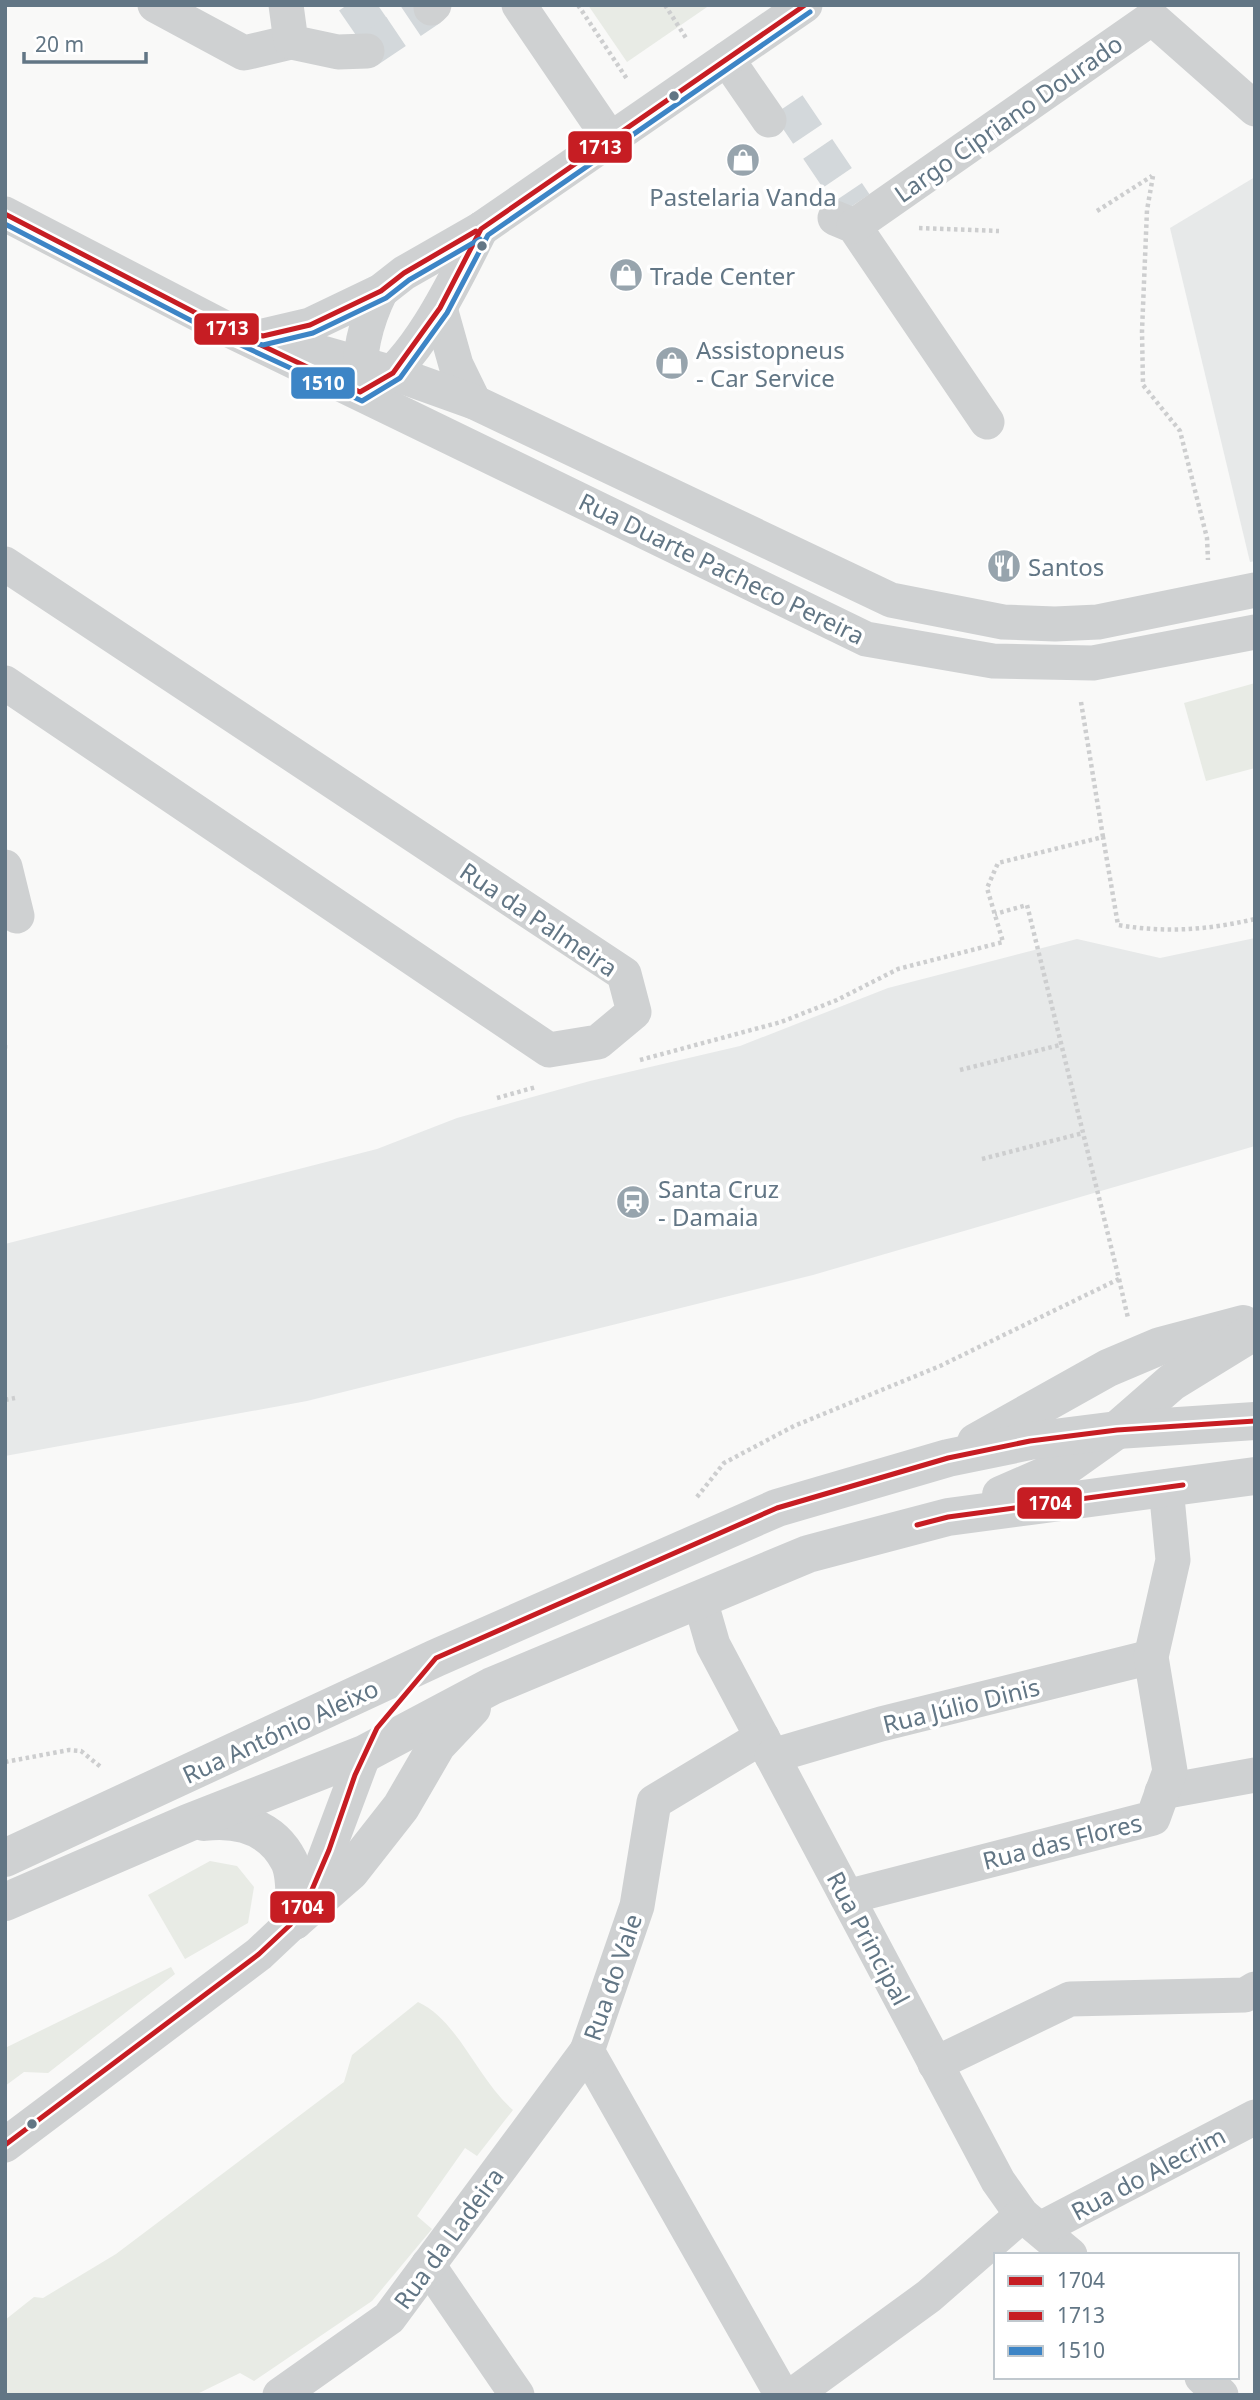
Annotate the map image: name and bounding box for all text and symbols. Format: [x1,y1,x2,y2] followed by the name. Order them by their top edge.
[24,21,147,65] scale bar
[887,27,1129,209] street label: Largo Cipriano Dourado
[35,30,84,58] text: 20 m
[667,89,681,103] unlabelled marker
[567,130,633,164] line badge: 1713
[578,134,622,160] text: 1713
[724,141,762,179] shop icon: Pastelaria Vanda
[649,180,837,213] place label: Pastelaria Vanda
[475,239,489,253] unlabelled marker
[607,256,645,294] shop icon: Trade Center
[650,259,795,292] place label: Trade Center
[193,312,260,346] line badge: 1713
[205,315,249,341] text: 1713
[696,333,845,394] place label: Assistopneus - Car Service
[653,344,691,382] shop icon: Assistopneus - Car Service
[290,366,356,400] line badge: 1510
[301,370,345,396] text: 1510
[574,484,870,652] street label: Rua Duarte Pacheco Pereira
[985,547,1023,585] restaurant icon: Santos
[1028,550,1104,583] place label: Santos
[454,854,624,984] street label: Rua da Palmeira
[658,1172,779,1233] place label: Santa Cruz - Damaia
[614,1183,652,1221] station icon: Santa Cruz - Damaia
[1016,1486,1083,1520] line badge: 1704
[1028,1490,1072,1516] text: 1704
[879,1670,1043,1740] street label: Rua Júlio Dinis
[177,1671,383,1791] street label: Rua António Aleixo
[979,1805,1145,1877] street label: Rua das Flores
[820,1865,918,2011] street label: Rua Principal
[269,1890,336,1924] line badge: 1704
[280,1894,324,1920] text: 1704
[575,1909,649,2045] street label: Rua do Vale
[25,2117,39,2131] unlabelled marker
[1065,2118,1231,2228] street label: Rua do Alecrim
[385,2161,511,2315] street label: Rua da Ladeira
[994,2253,1239,2379] legend
[1057,2266,1105,2294] text: 1704
[1057,2301,1105,2329] text: 1713
[1057,2336,1105,2364] text: 1510

